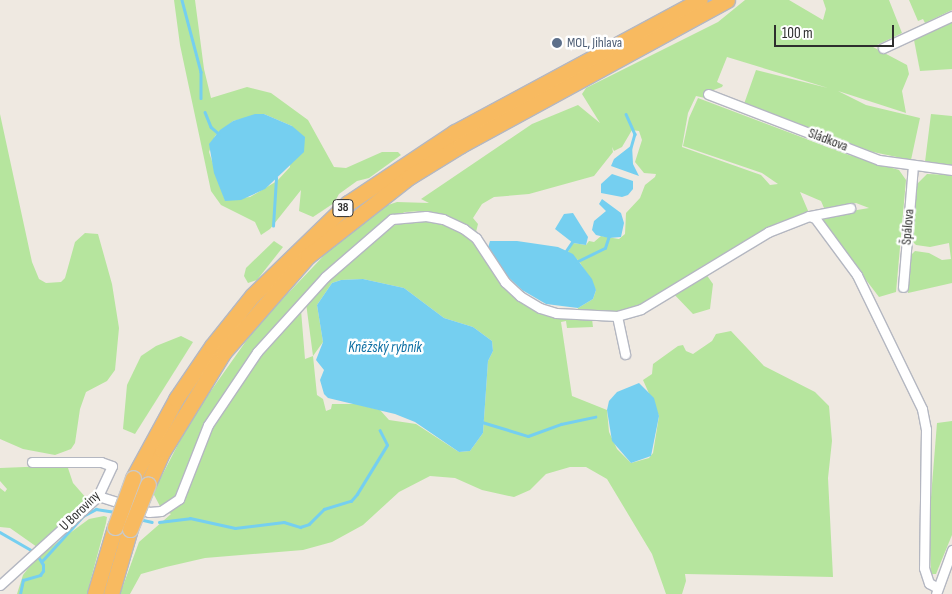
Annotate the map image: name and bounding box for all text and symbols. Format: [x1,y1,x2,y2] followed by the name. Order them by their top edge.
[777,15,897,47] scale bar
[782,24,813,43] text: 100 m
[567,35,622,51] place label: MOL, Jihlava
[551,37,563,49] marker: MOL, Jihlava
[806,125,850,155] street label: Sládkova
[332,198,354,218] road number: 38
[898,208,918,246] street label: Špálova
[348,339,422,357] water label: Kněžský rybník
[56,488,104,534] street label: U Boroviny

